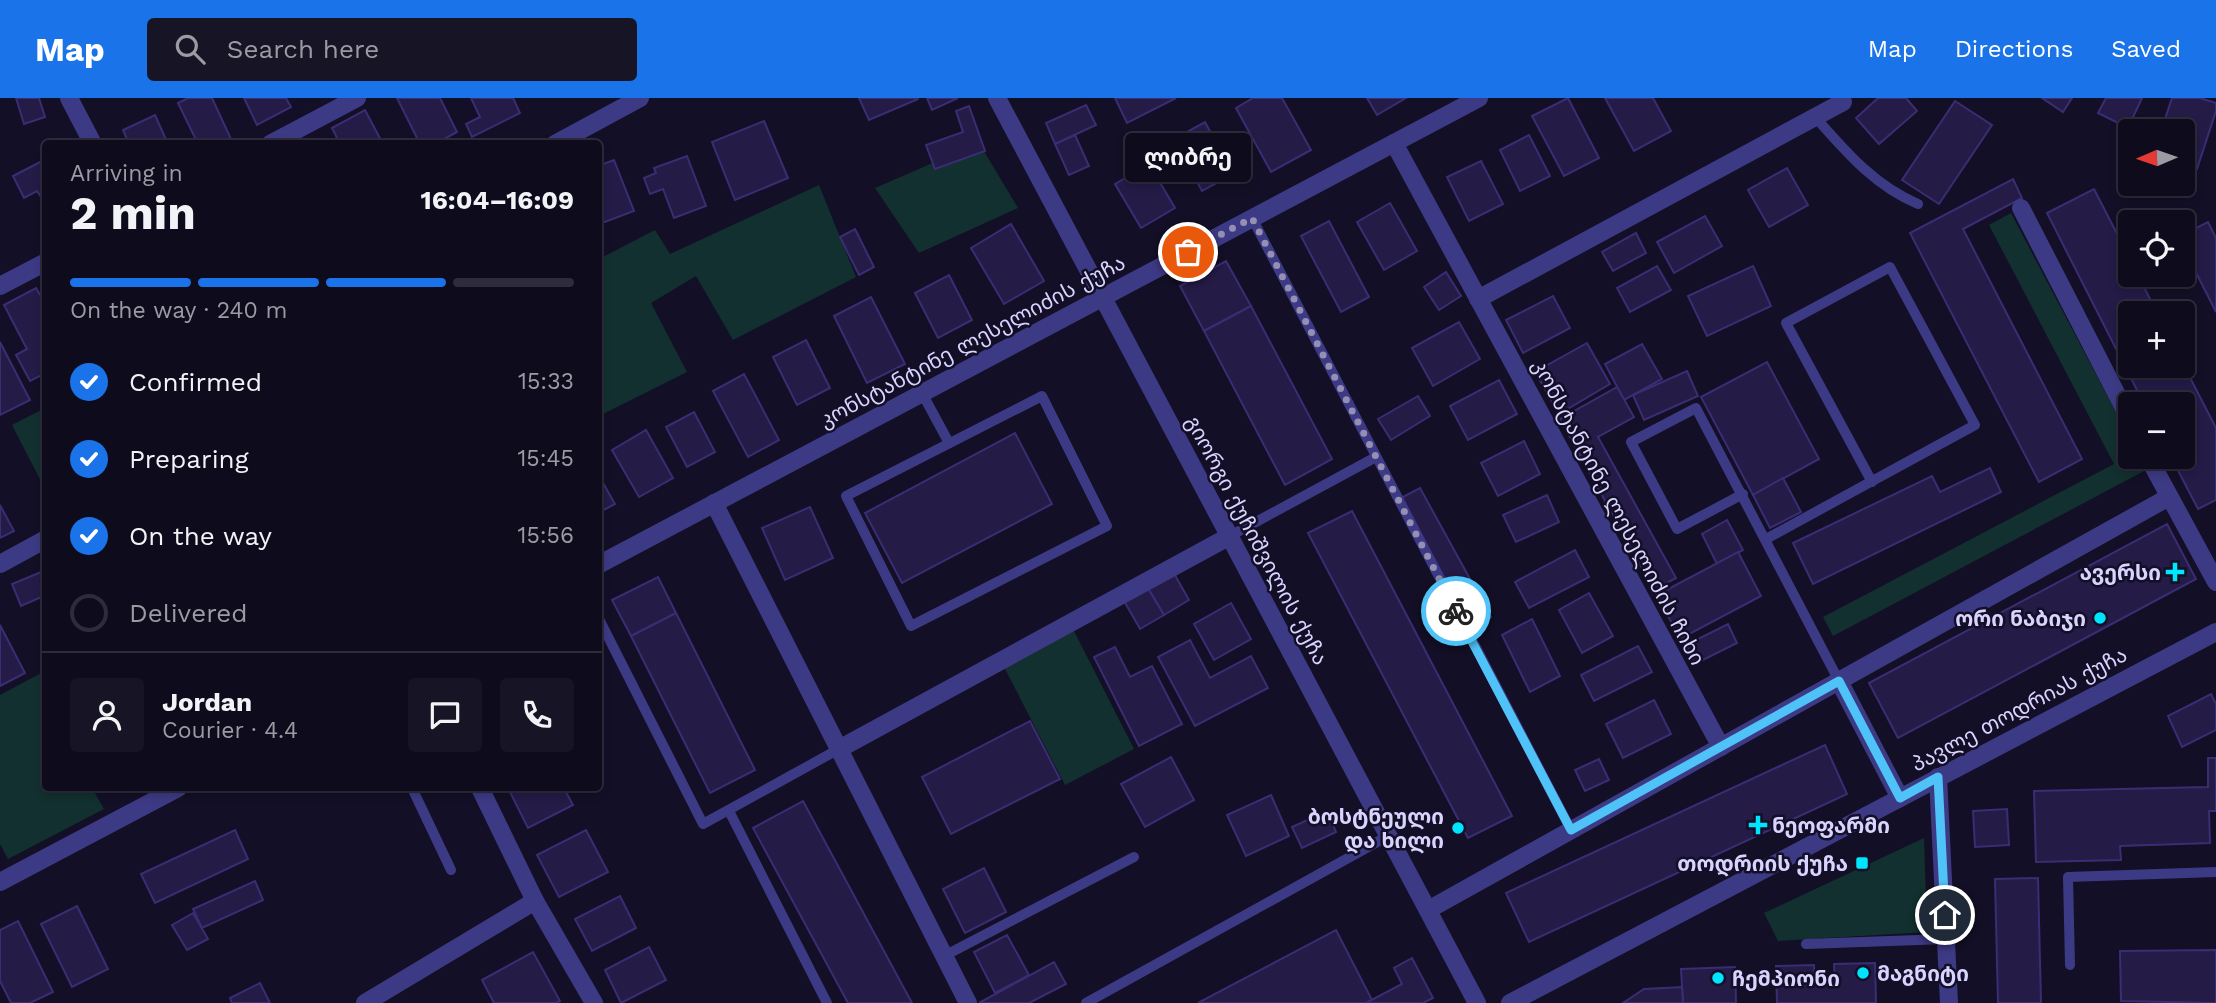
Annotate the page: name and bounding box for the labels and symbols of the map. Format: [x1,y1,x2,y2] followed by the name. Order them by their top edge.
[2118,119,2194,196] north arrow
[1125,133,1251,182] callout: ლიბრე
[1158,222,1218,282] pin
[815,250,1130,433] street label: კონსტანტინე ლესელიძის ქუჩა
[1527,355,1711,670] street label: კონსტანტინე ლესელიძის ჩიხი
[1180,411,1333,669] street label: გიორგი ქუჩიშვილის ქუჩა
[2080,560,2161,585] place label: ავერსი
[2167,564,2183,580] marker: ავერსი
[1421,576,1491,646] courier
[1955,606,2086,631] place label: ორი ნაბიჯი
[2092,610,2108,626] marker: ორი ნაბიჯი
[1907,641,2132,777] street label: პავლე თოდრიას ქუჩა
[1308,804,1444,854] place label: ბოსტნეული და ხილი
[1772,813,1890,838] place label: ნეოფარმი
[1750,817,1766,833] marker: ნეოფარმი
[1450,820,1466,836] marker: ბოსტნეული და ხილი
[1677,851,1848,877] place label: თოდრიის ქუჩა
[1854,855,1870,871] marker: თოდრიის ქუჩა
[1915,885,1975,945] pin
[1877,961,1969,986] place label: მაგნიტი
[1855,965,1871,981] marker: მაგნიტი
[1732,966,1840,991] place label: ჩემპიონი
[1710,970,1726,986] marker: ჩემპიონი

